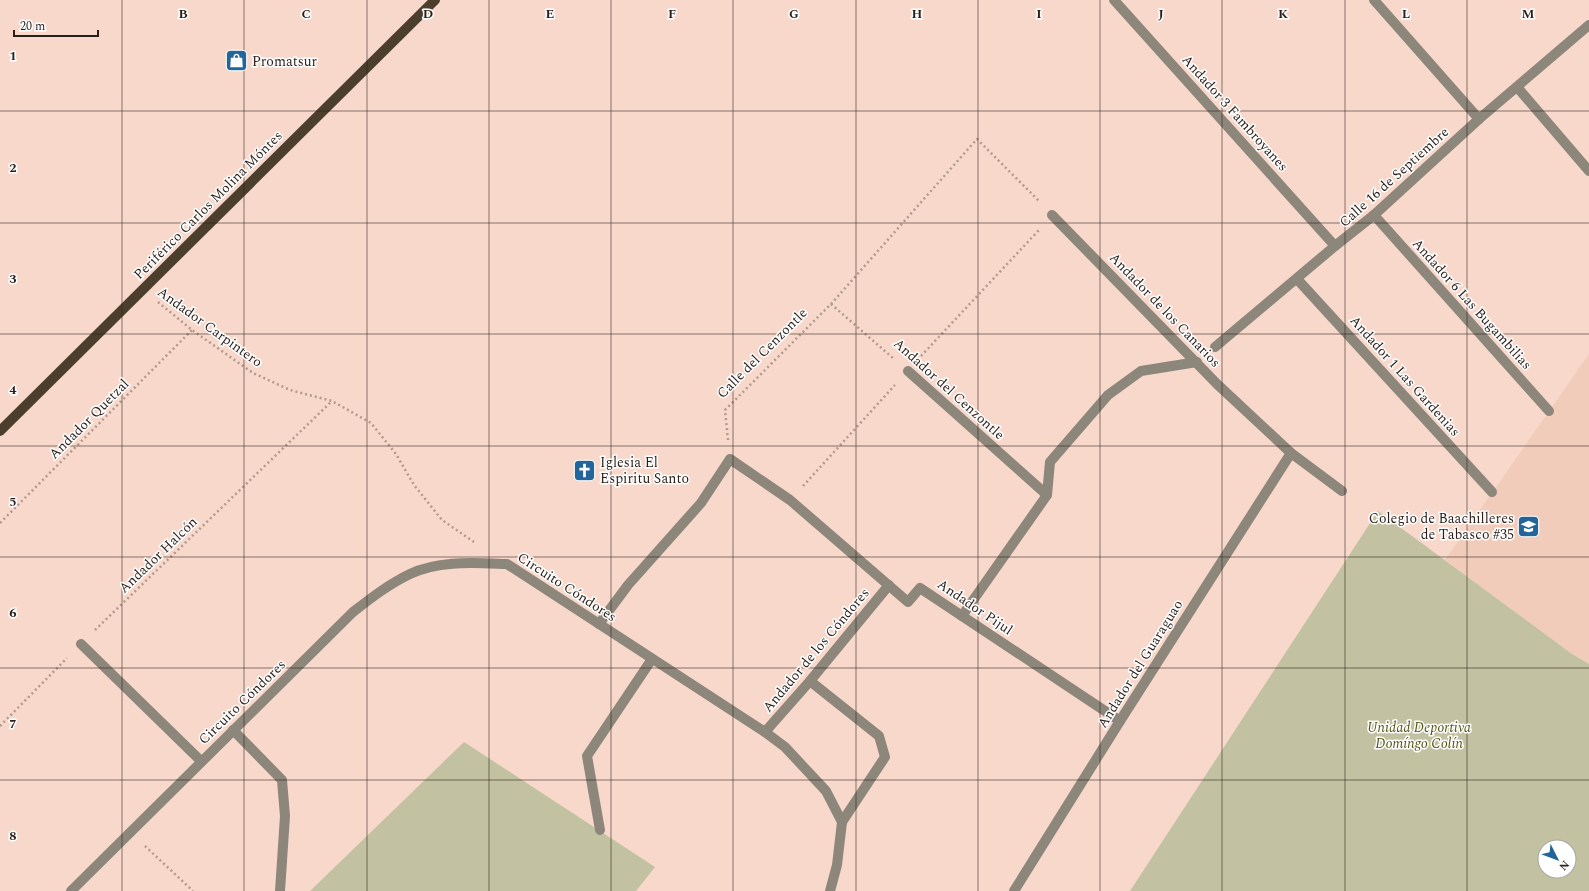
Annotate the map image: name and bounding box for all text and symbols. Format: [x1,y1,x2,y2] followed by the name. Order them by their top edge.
[178,4,188,24] text: B
[301,4,311,24] text: C
[423,4,433,24] text: D
[546,4,555,24] text: E
[668,4,676,24] text: F
[789,4,799,24] text: G
[912,4,923,24] text: H
[1036,4,1042,24] text: I
[1158,4,1164,24] text: J
[1278,4,1288,24] text: K
[1402,4,1410,24] text: L
[1522,4,1535,24] text: M
[14,12,98,38] scale bar
[20,17,45,36] text: 20 m
[9,46,17,66] text: 1
[224,48,250,74] shop icon: Promatsur
[1177,50,1293,176] street label: Andador 3 Fambroyanes
[252,51,318,72] place label: Promatsur
[1334,122,1454,232] street label: Calle 16 de Septiembre
[129,126,287,284] street label: Periférico Carlos Molina Móntes
[9,158,17,178] text: 2
[1407,234,1537,374] street label: Andador 6 Las Bugambilias
[1104,248,1226,372] street label: Andador de los Canarios
[9,269,17,289] text: 3
[153,282,267,372] street label: Andador Carpintero
[712,303,812,403] street label: Calle del Cenzontle
[1345,311,1465,441] street label: Andador 1 Las Gardenias
[889,333,1009,445] street label: Andador del Cenzontle
[44,374,134,464] street label: Andador Quetzal
[9,380,17,400] text: 4
[600,452,689,489] place label: Iglesia El Espiritu Santo
[571,457,597,483] church icon: Iglesia El Espiritu Santo
[9,492,17,512] text: 5
[1369,508,1514,545] place label: Colegio de Baachilleres de Tabasco #35
[114,512,202,598] street label: Andador Halcón
[1516,513,1542,539] school or university icon: Colegio de Baachilleres de Tabasco #35
[513,547,621,627] street label: Circuito Cóndores
[933,574,1017,640] street label: Andador Pijul
[758,583,874,717] street label: Andador de los Cóndores
[1092,596,1188,732] street label: Andador del Guaraguao
[9,603,17,623] text: 6
[193,655,291,749] street label: Circuito Cóndores
[9,714,17,734] text: 7
[1367,717,1471,754] park label: Unidad Deportiva Domíngo Colín
[9,826,17,846] text: 8
[1537,839,1577,879] north arrow
[1555,856,1573,874] text: N

